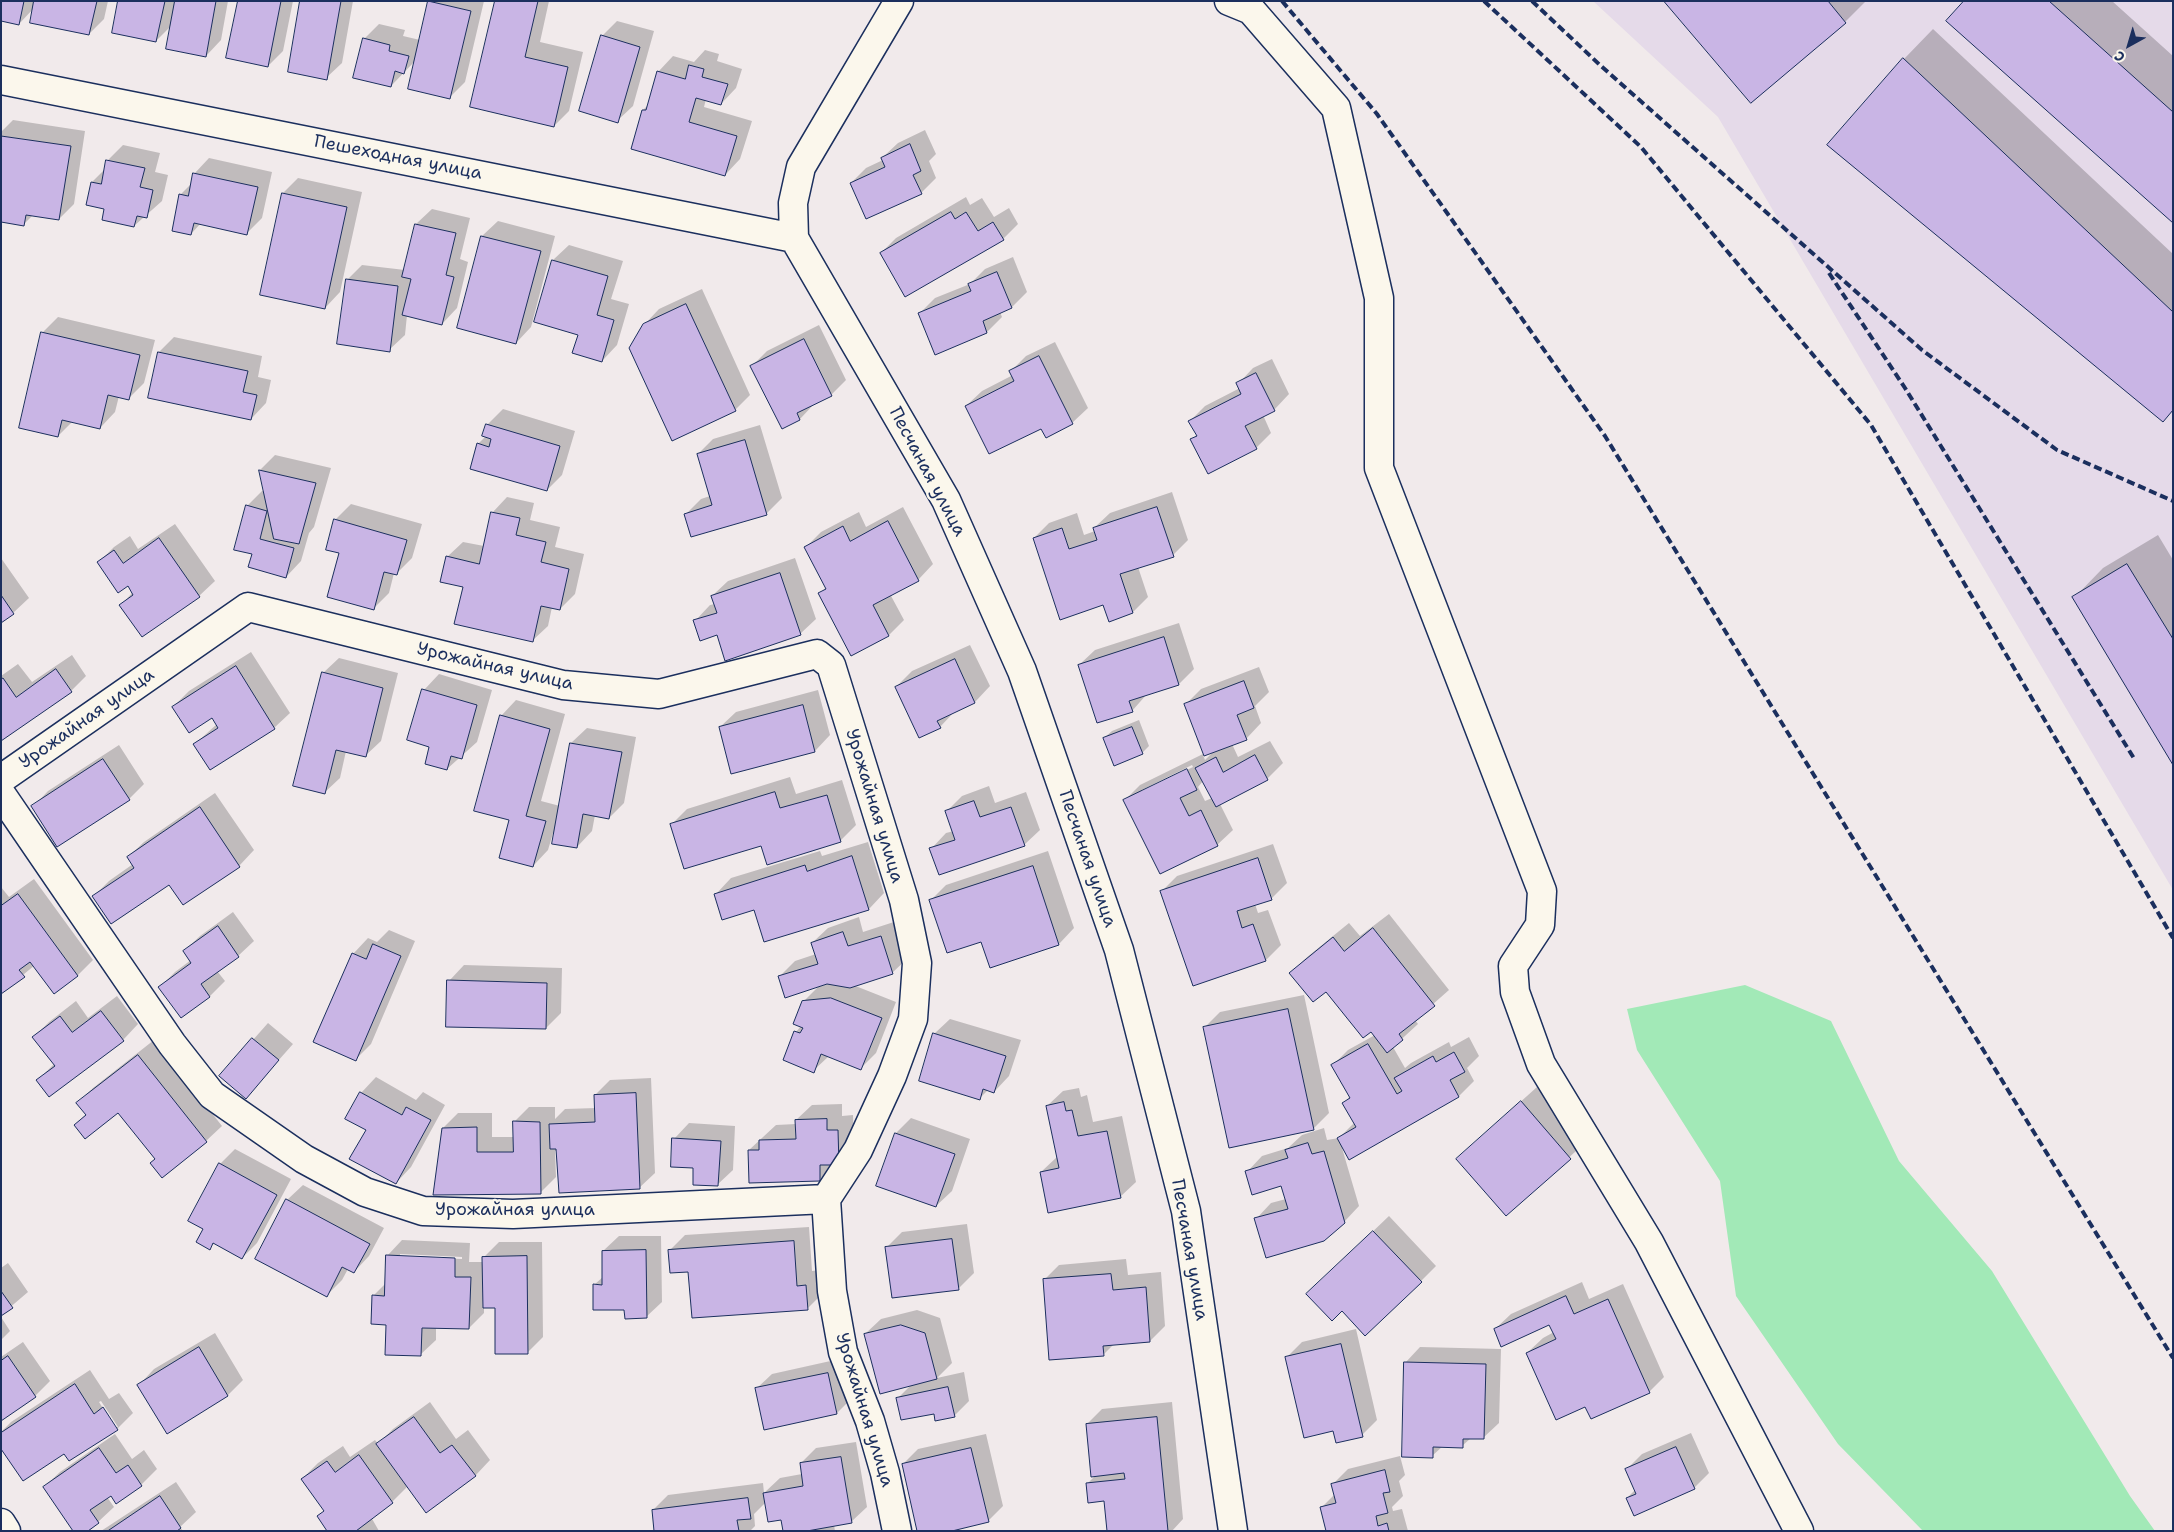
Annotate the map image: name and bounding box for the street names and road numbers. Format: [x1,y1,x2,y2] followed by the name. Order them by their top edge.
[312,131,484,185] street label: Пешеходная улица
[884,404,970,540] street label: Песчаная улица
[415,638,575,696] street label: Урожайная улица
[15,664,159,774] street label: Урожайная улица
[840,726,908,886] street label: Урожайная улица
[1053,788,1121,930] street label: Песчаная улица
[1166,1178,1212,1322] street label: Песчаная улица
[435,1199,595,1221] street label: Урожайная улица
[830,1330,898,1490] street label: Урожайная улица

